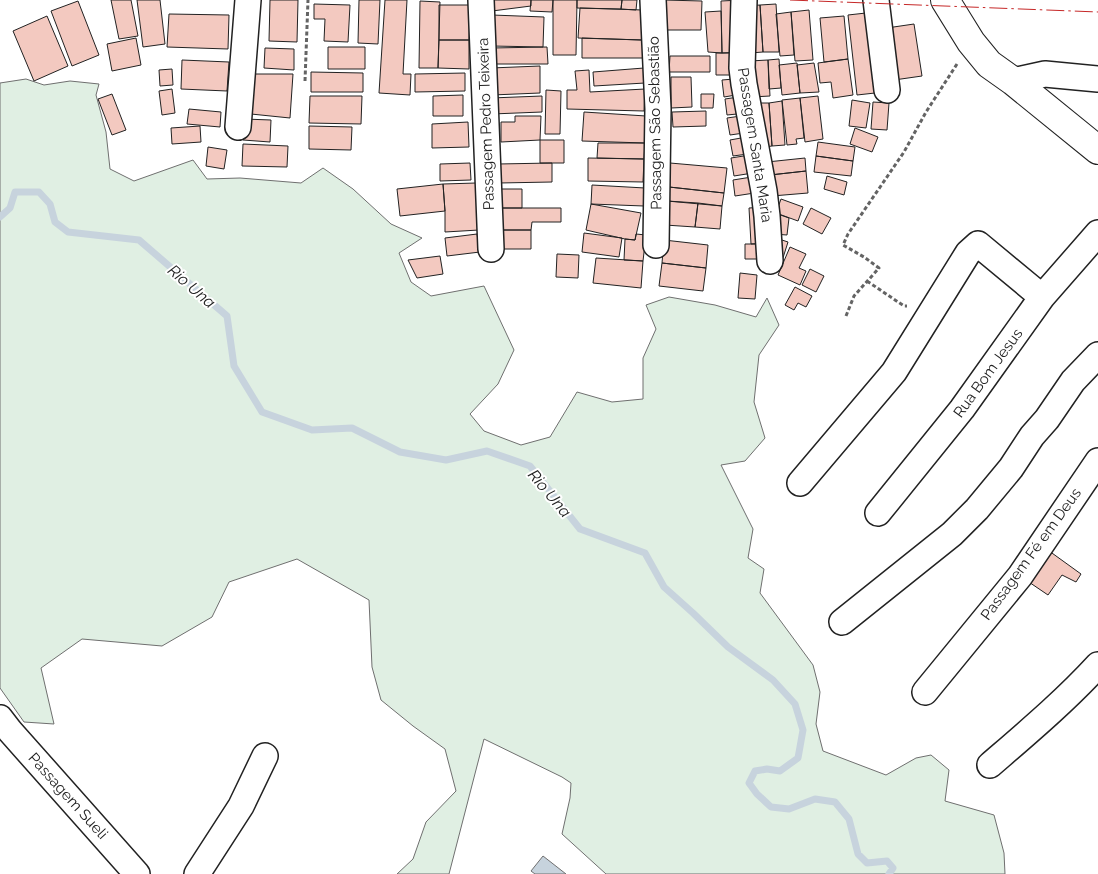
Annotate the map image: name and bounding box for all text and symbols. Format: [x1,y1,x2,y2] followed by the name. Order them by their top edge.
[644,36,666,210] street label: Passagem São Sebastião
[474,37,498,211] street label: Passagem Pedro Teixeira
[734,66,776,224] street label: Passagem Santa Maria
[164,261,220,312] water label: Rio Una
[950,325,1026,421] street label: Rua Bom Jesus
[524,466,575,521] water label: Rio Una
[977,484,1085,624] street label: Passagem Fé em Deus
[25,749,111,843] street label: Passagem Sueli

